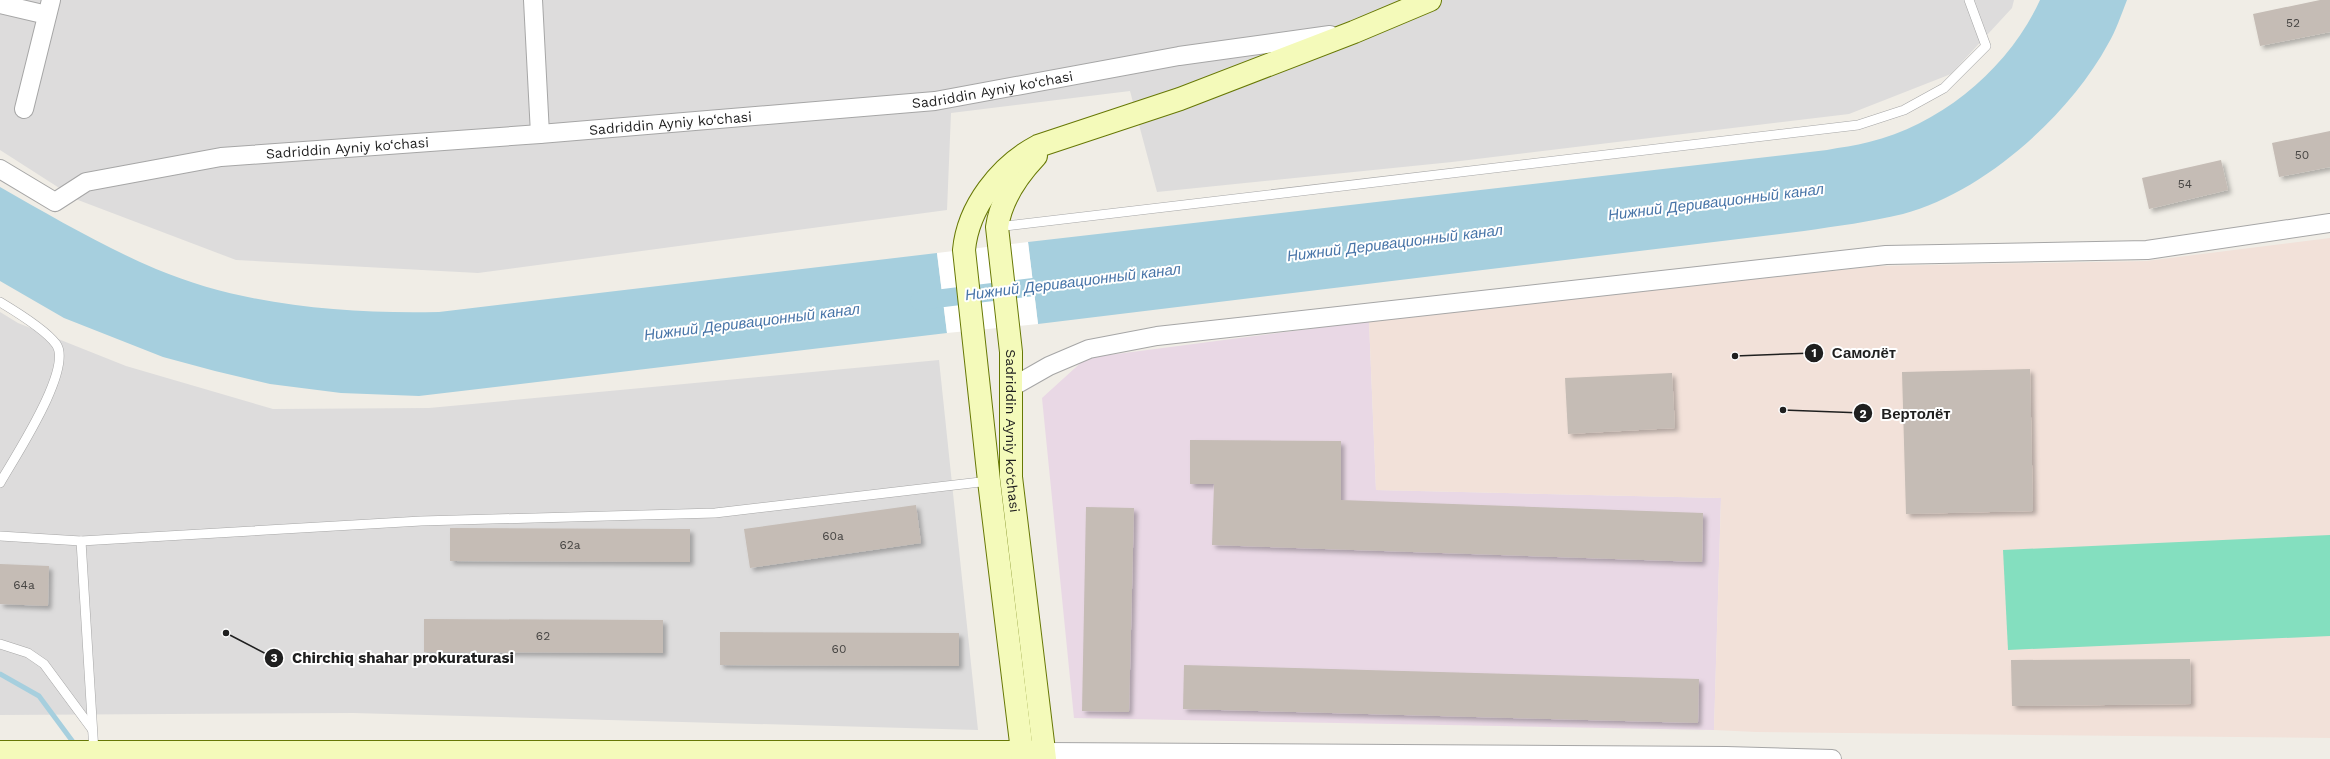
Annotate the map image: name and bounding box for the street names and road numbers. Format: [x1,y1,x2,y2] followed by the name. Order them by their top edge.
[911,68,1074,111] street label: Sadriddin Ayniy ko‘chasi
[588,108,752,138] street label: Sadriddin Ayniy ko‘chasi
[265,134,429,162] street label: Sadriddin Ayniy ko‘chasi
[1003,349,1023,513] street label: Sadriddin Ayniy ko‘chasi

